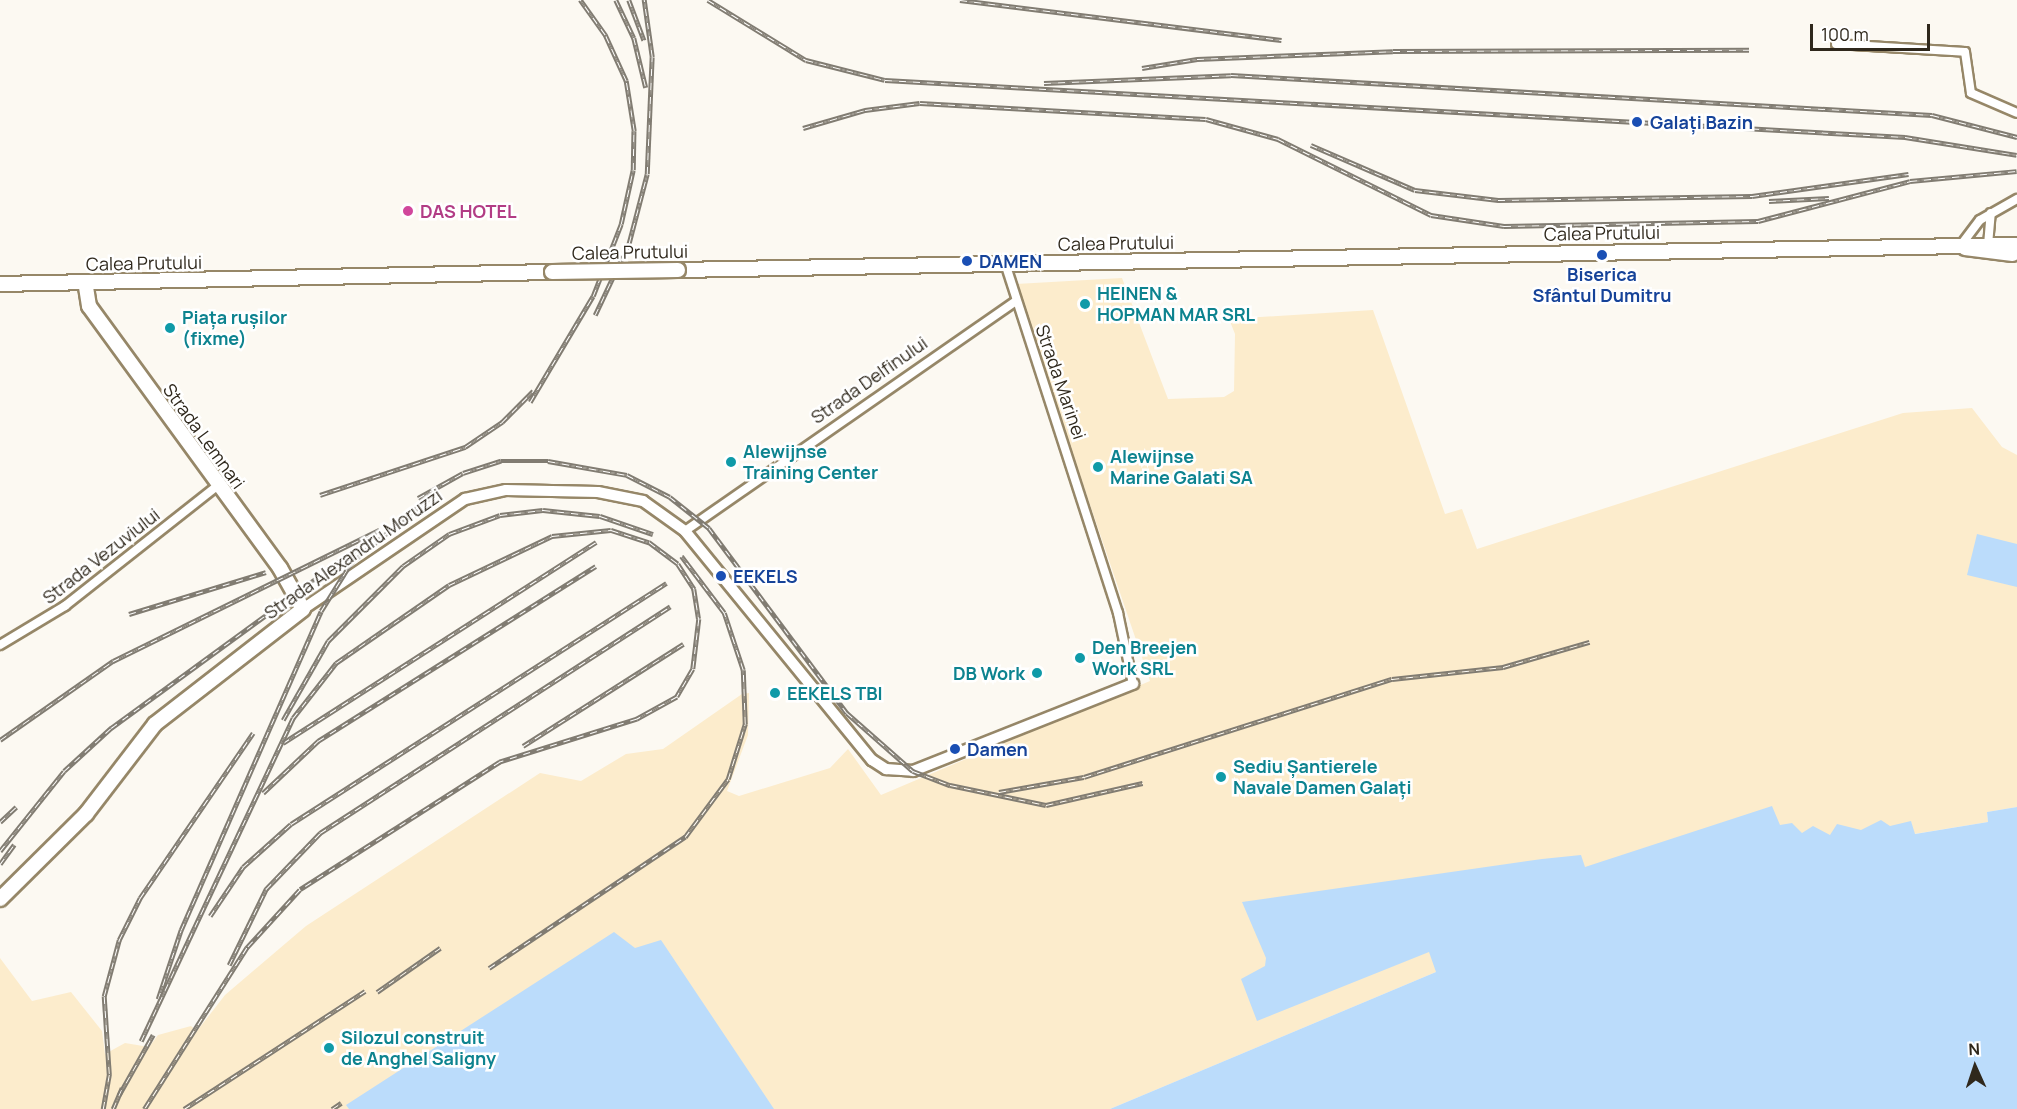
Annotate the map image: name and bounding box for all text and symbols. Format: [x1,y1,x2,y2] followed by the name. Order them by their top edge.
[1813,12,1933,50] scale bar
[1821,22,1869,46] text: 100 m
[1650,111,1753,133] place label: Galați Bazin
[1628,113,1646,131] marker: Galați Bazin
[420,200,517,222] place label: DAS HOTEL
[401,204,415,218] marker: DAS HOTEL
[1544,221,1660,245] street label: Calea Prutului
[1058,231,1174,255] street label: Calea Prutului
[572,240,688,264] street label: Calea Prutului
[1595,248,1609,262] marker: Biserica Sfântul Dumitru
[979,250,1042,272] place label: DAMEN
[86,251,202,275] street label: Calea Prutului
[960,254,974,268] marker: DAMEN
[1532,264,1672,306] place label: Biserica Sfântul Dumitru
[1097,283,1255,326] place label: HEINEN & HOPMAN MAR SRL
[1078,297,1092,311] marker: HEINEN & HOPMAN MAR SRL
[182,307,287,350] place label: Piața rușilor (fixme)
[163,321,177,335] marker: Piața rușilor (fixme)
[1031,322,1091,442] street label: Strada Marinei
[807,332,931,428] street label: Strada Delfinului
[159,379,249,493] street label: Strada Lemnari
[743,441,878,484] place label: Alewijnse Training Center
[1110,446,1253,488] place label: Alewijnse Marine Galati SA
[724,455,738,469] marker: Alewijnse Training Center
[1091,460,1105,474] marker: Alewijnse Marine Galati SA
[260,484,446,624] street label: Strada Alexandru Moruzzi
[38,504,164,608] street label: Strada Vezuviului
[733,565,798,587] place label: EEKELS
[714,569,728,583] marker: EEKELS
[1092,637,1197,680] place label: Den Breejen Work SRL
[1073,651,1087,665] marker: Den Breejen Work SRL
[953,662,1025,684] place label: DB Work
[1030,666,1044,680] marker: DB Work
[787,682,883,704] place label: EEKELS TBI
[768,686,782,700] marker: EEKELS TBI
[967,738,1028,760] place label: Damen
[948,742,962,756] marker: Damen
[1233,756,1411,798] place label: Sediu Șantierele Navale Damen Galați
[1214,770,1228,784] marker: Sediu Șantierele Navale Damen Galați
[341,1027,496,1070] place label: Silozul construit de Anghel Saligny
[1945,1037,2005,1097] north arrow
[1968,1038,1980,1060] text: N
[322,1041,336,1055] marker: Silozul construit de Anghel Saligny

